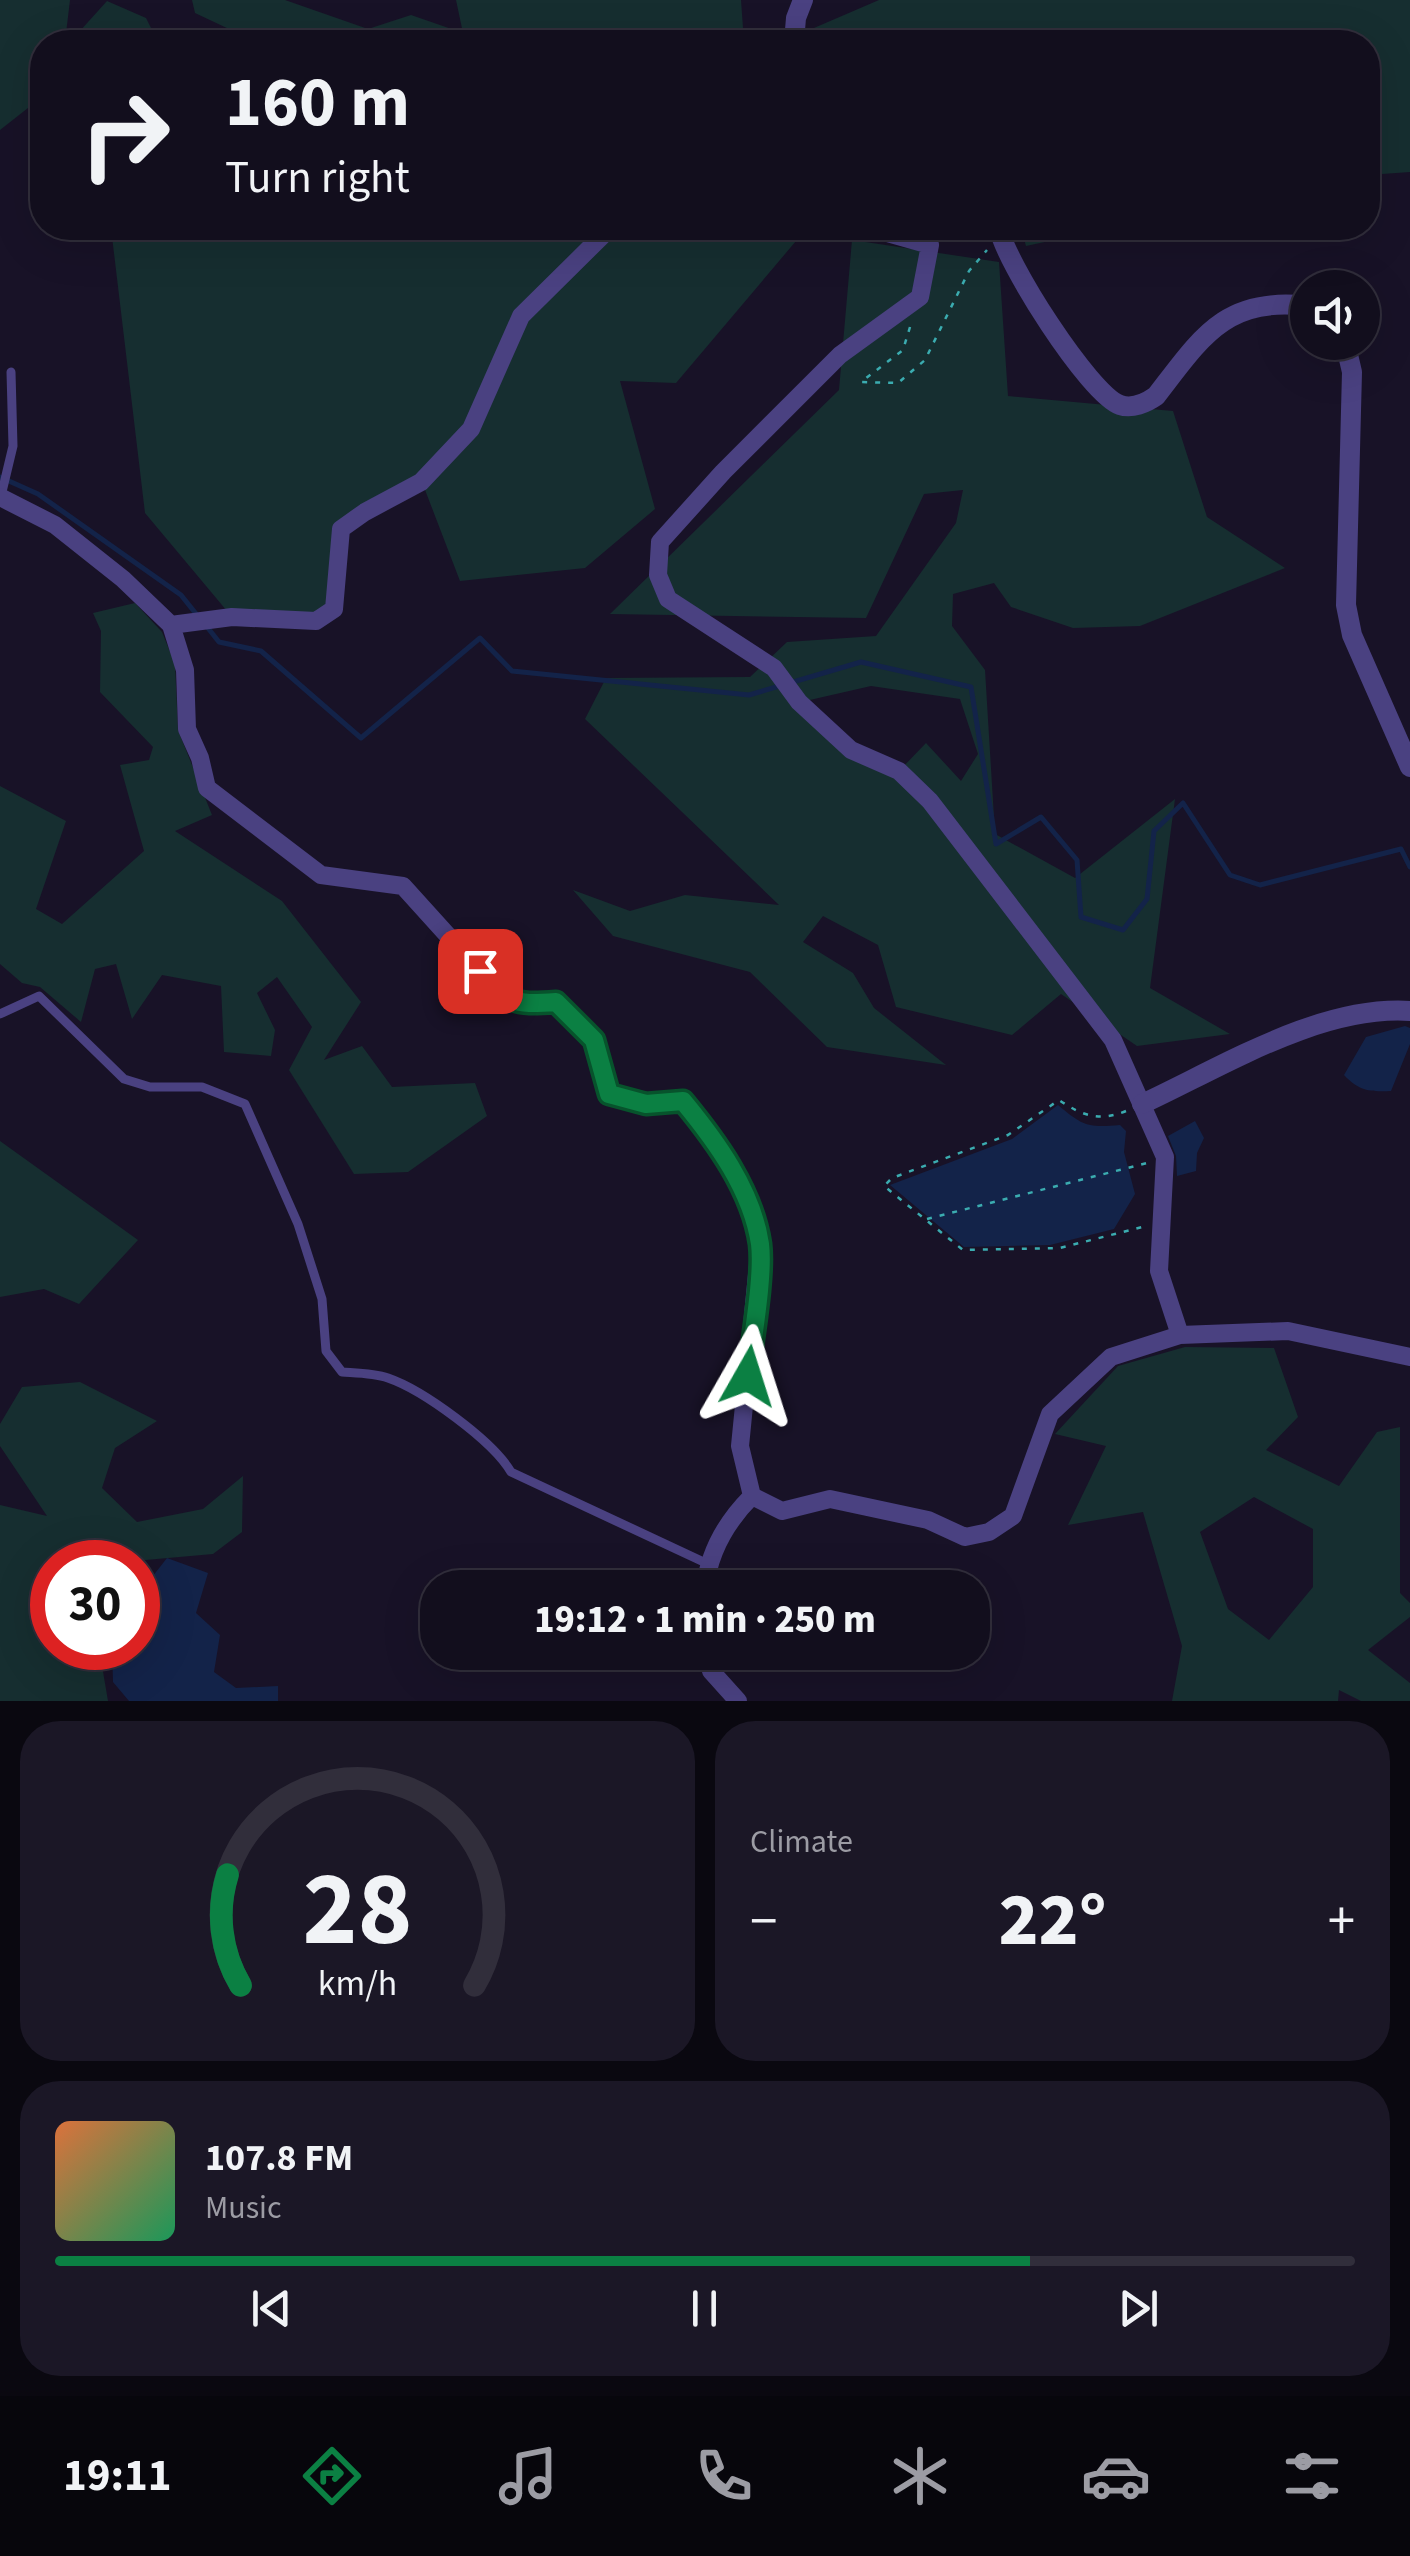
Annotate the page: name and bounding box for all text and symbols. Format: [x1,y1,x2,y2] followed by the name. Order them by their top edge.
[225,53,410,153] text: 160 m
[60,70,190,200] icon: right
[225,146,410,210] text: Turn right
[1290,270,1380,360] map controls
[1290,270,1380,360] button: sound
[438,929,523,1014] pin
[453,944,508,999] icon: arrive
[696,1324,800,1428] position arrow
[30,1540,160,1670] speed limit sign: 30
[534,1593,876,1647] text: 19:12 · 1 min · 250 m
[750,1819,853,1865] text: Climate
[303,1837,412,1985] text: 28
[999,1867,1106,1974] text: 22°
[750,1883,777,1961] text: −
[1328,1883,1355,1961] text: +
[318,1958,397,2009] text: km/h
[205,2131,353,2185] text: 107.8 FM
[205,2185,282,2231] text: Music
[244,2281,299,2336] icon: previous
[677,2281,732,2336] icon: pause
[1111,2281,1166,2336] icon: next
[297,2441,367,2511] icon: directions
[493,2441,563,2511] icon: music
[689,2441,759,2511] icon: phone
[885,2441,955,2511] icon: climate
[1081,2441,1151,2511] icon: car
[1277,2441,1347,2511] icon: filters
[63,2444,172,2508] text: 19:11

